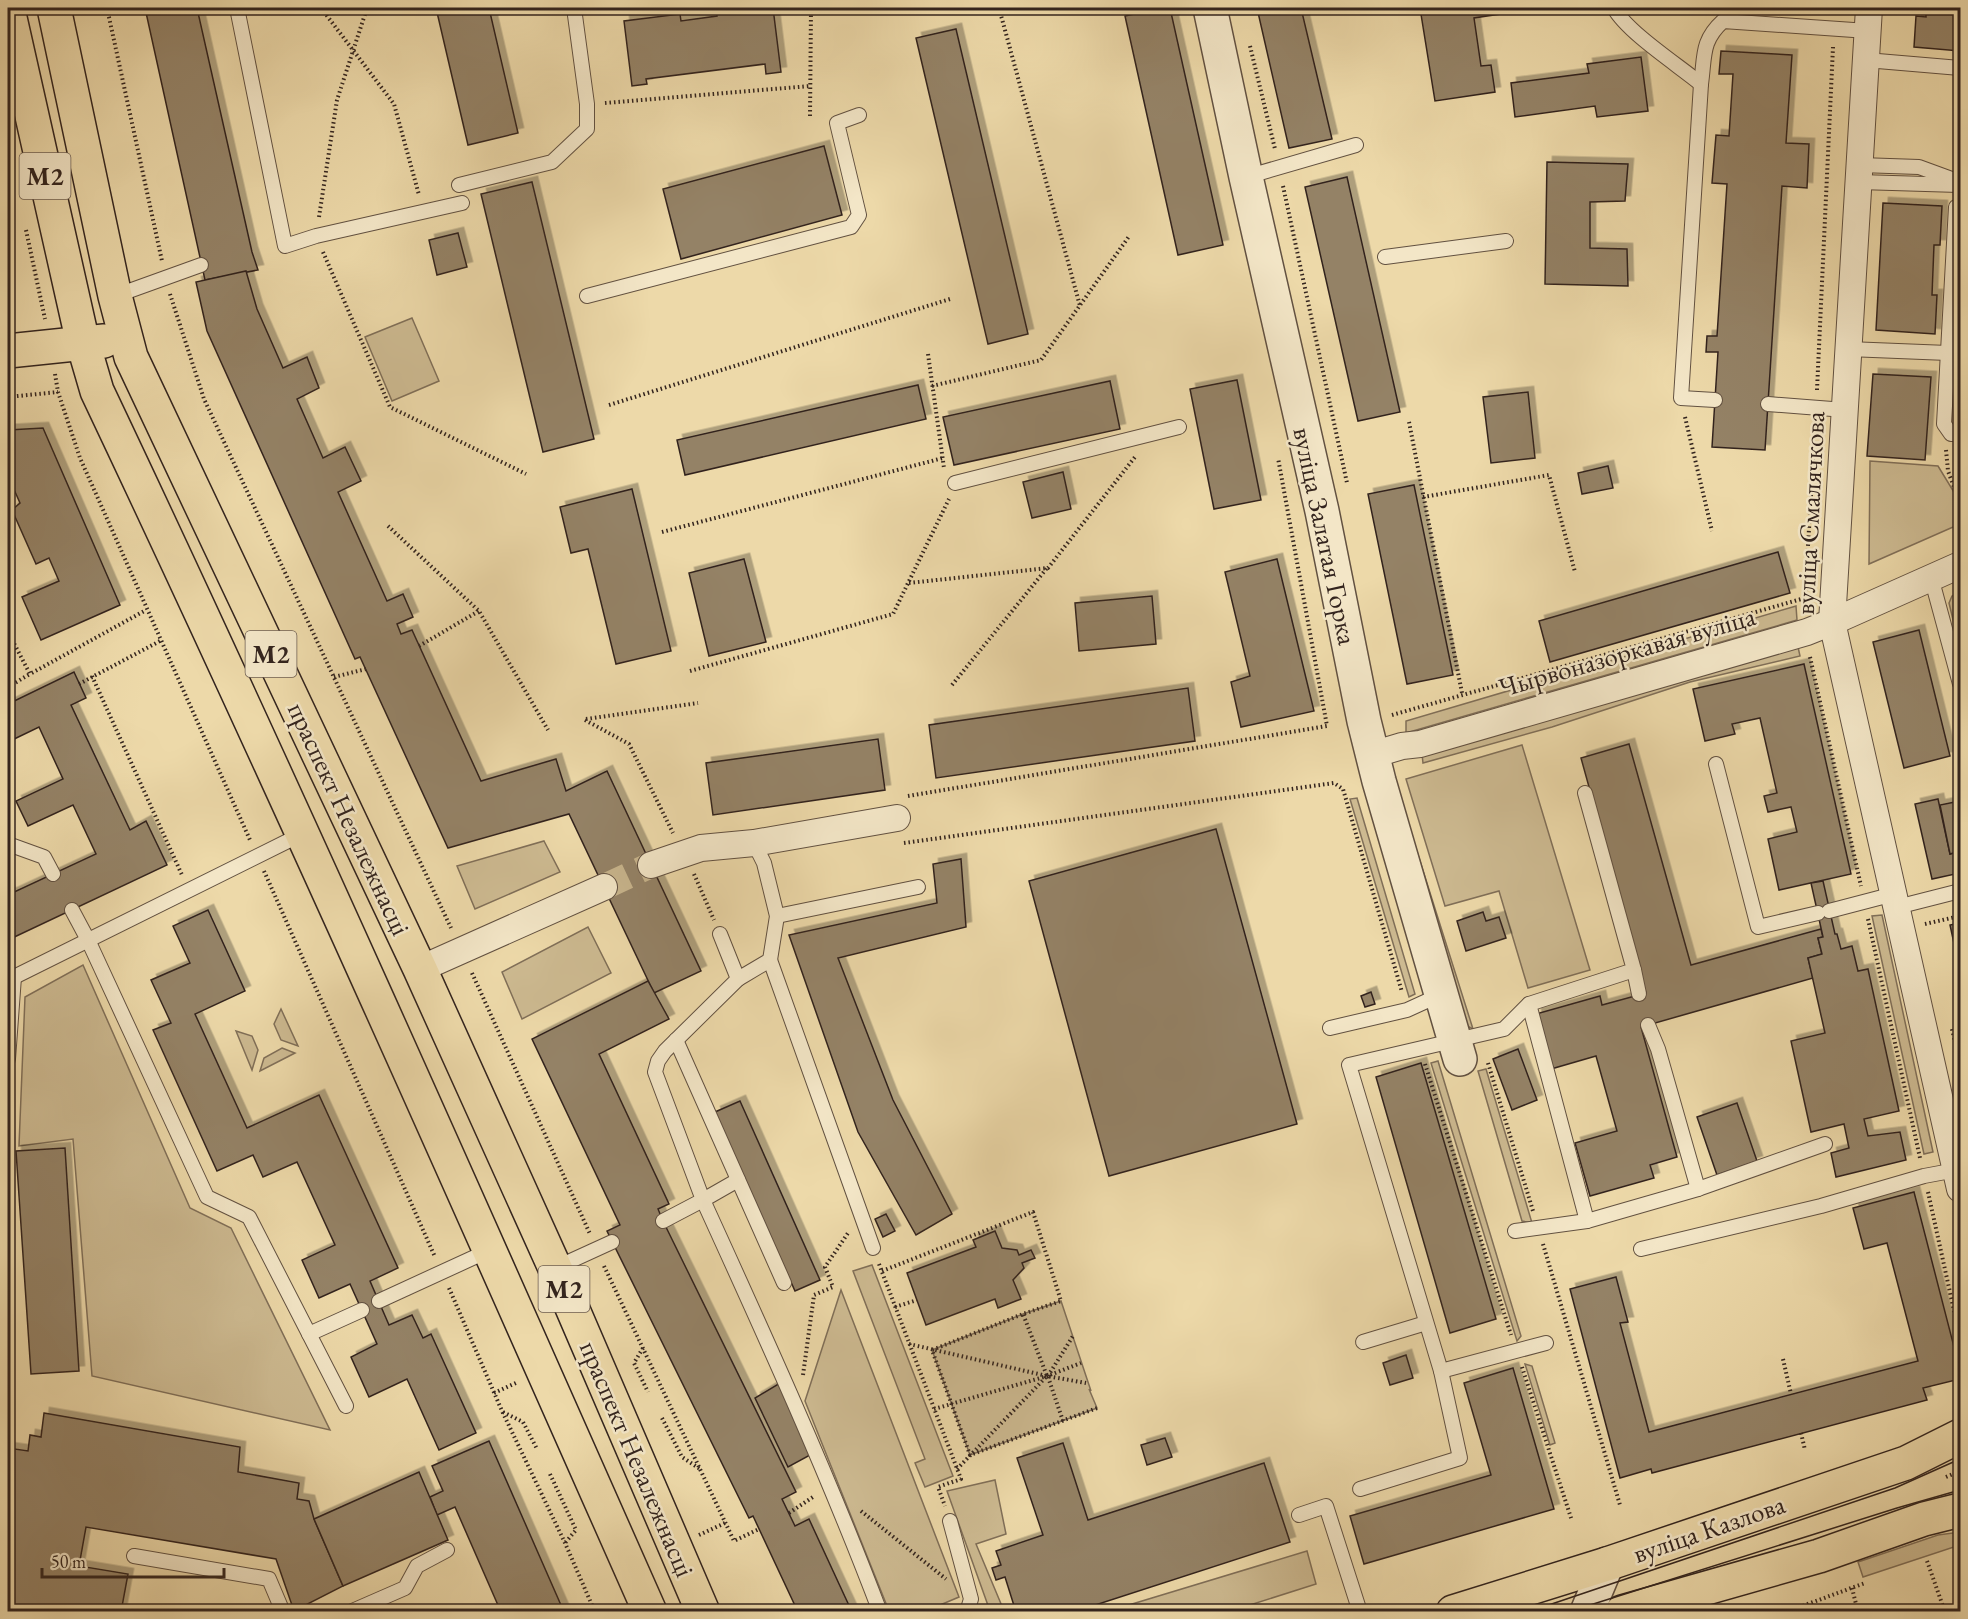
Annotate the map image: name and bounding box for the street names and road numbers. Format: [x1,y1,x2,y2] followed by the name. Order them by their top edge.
[20,153,70,199] road number: М2
[1787,410,1832,616] street label: вуліца Смалячкова
[1285,424,1366,648] street label: вуліца Залатая Горка
[1495,598,1759,705] street label: Чырвоназоркавая вуліца
[246,631,296,677] road number: М2
[280,697,419,941] street label: праспект Незалежнасці
[538,1266,590,1312] road number: М2
[572,1335,703,1583] street label: праспект Незалежнасці
[1628,1486,1790,1571] street label: вуліца Казлова

